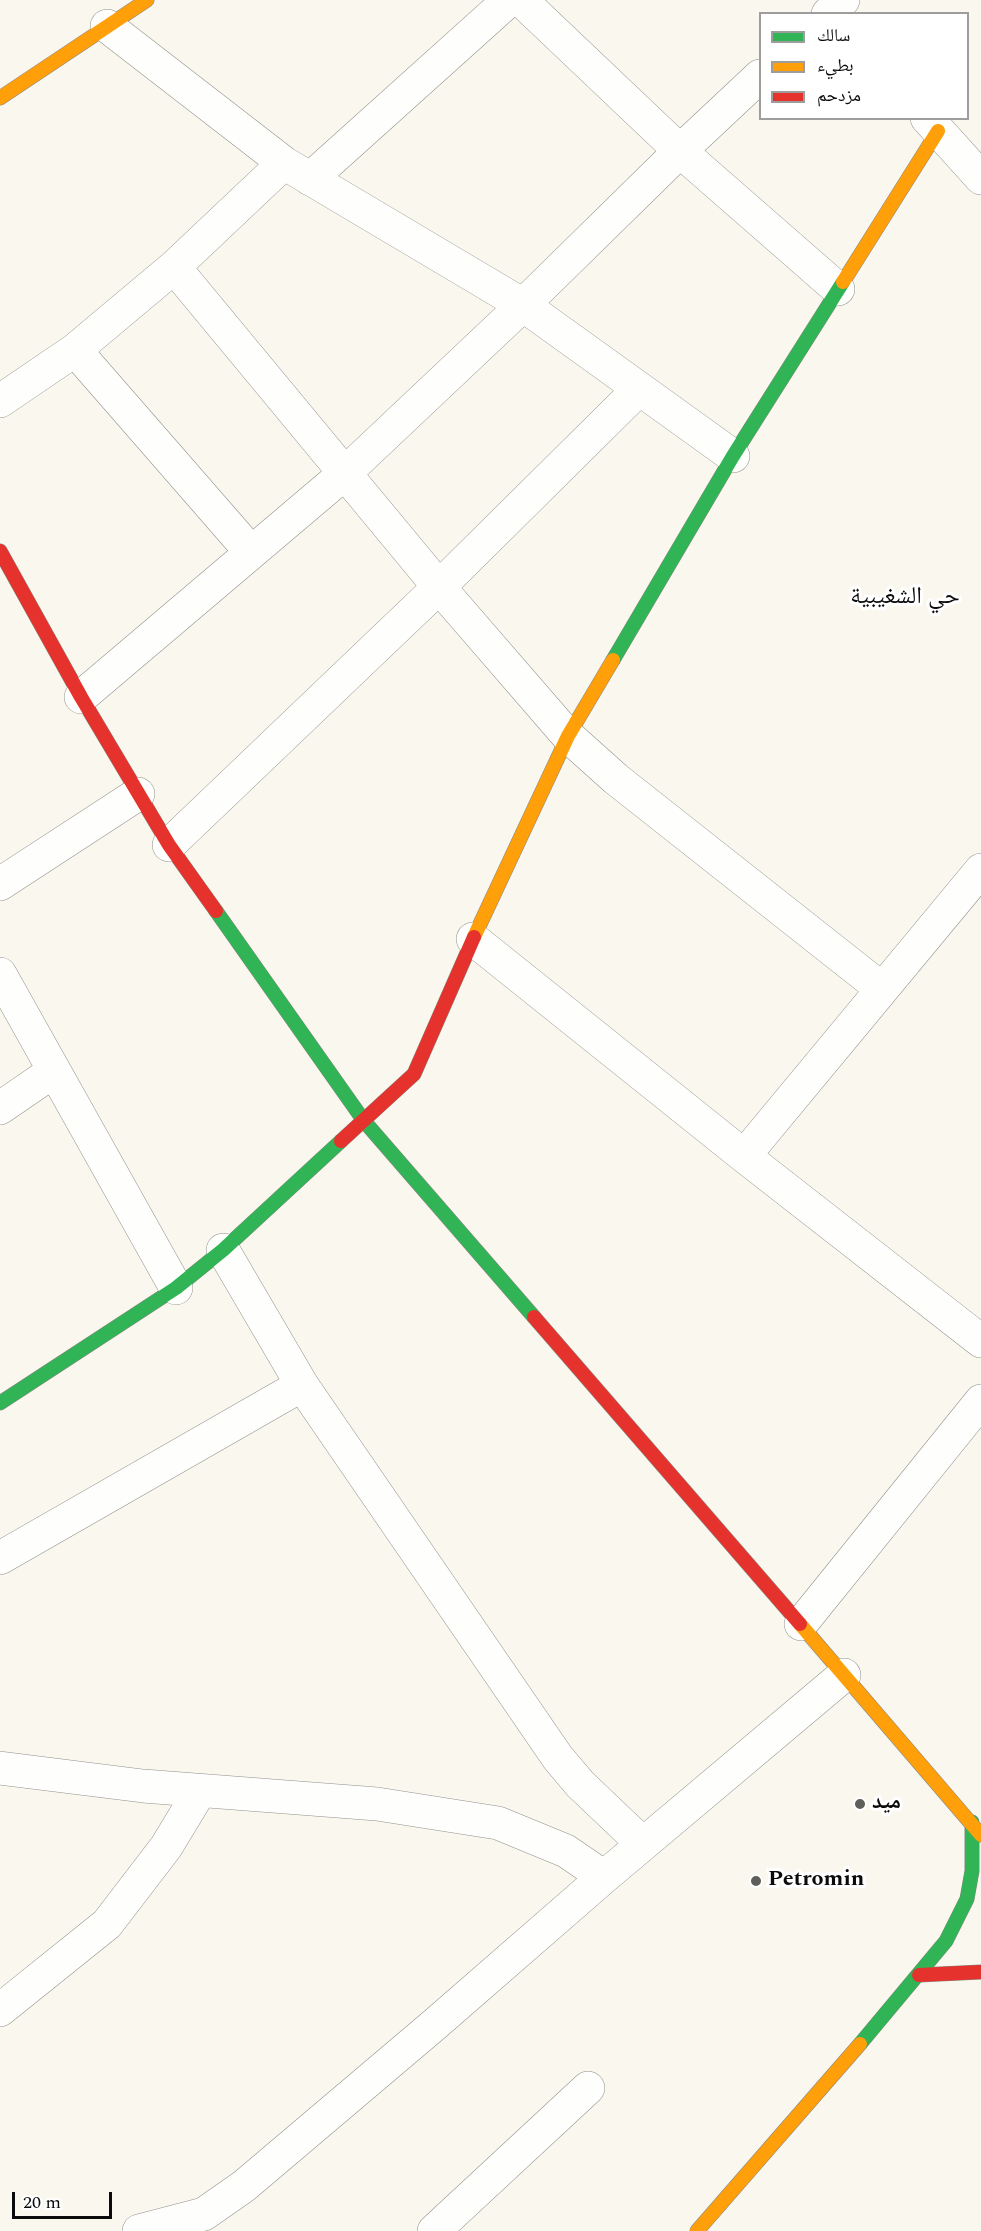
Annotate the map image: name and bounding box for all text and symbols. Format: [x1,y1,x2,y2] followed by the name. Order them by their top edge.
[759,12,969,120] legend
[817,22,850,49] text: سالك
[817,52,854,79] text: بطيء
[817,82,861,109] text: مزدحم
[850,584,960,612] district label: حي الشغيبية
[872,1791,901,1817] place label: ميد
[853,1797,867,1811] marker: ميد
[768,1868,864,1894] place label: Petromin
[749,1874,763,1888] marker: Petromin
[15,2180,116,2218] scale bar
[23,2189,61,2216] text: 20 m

